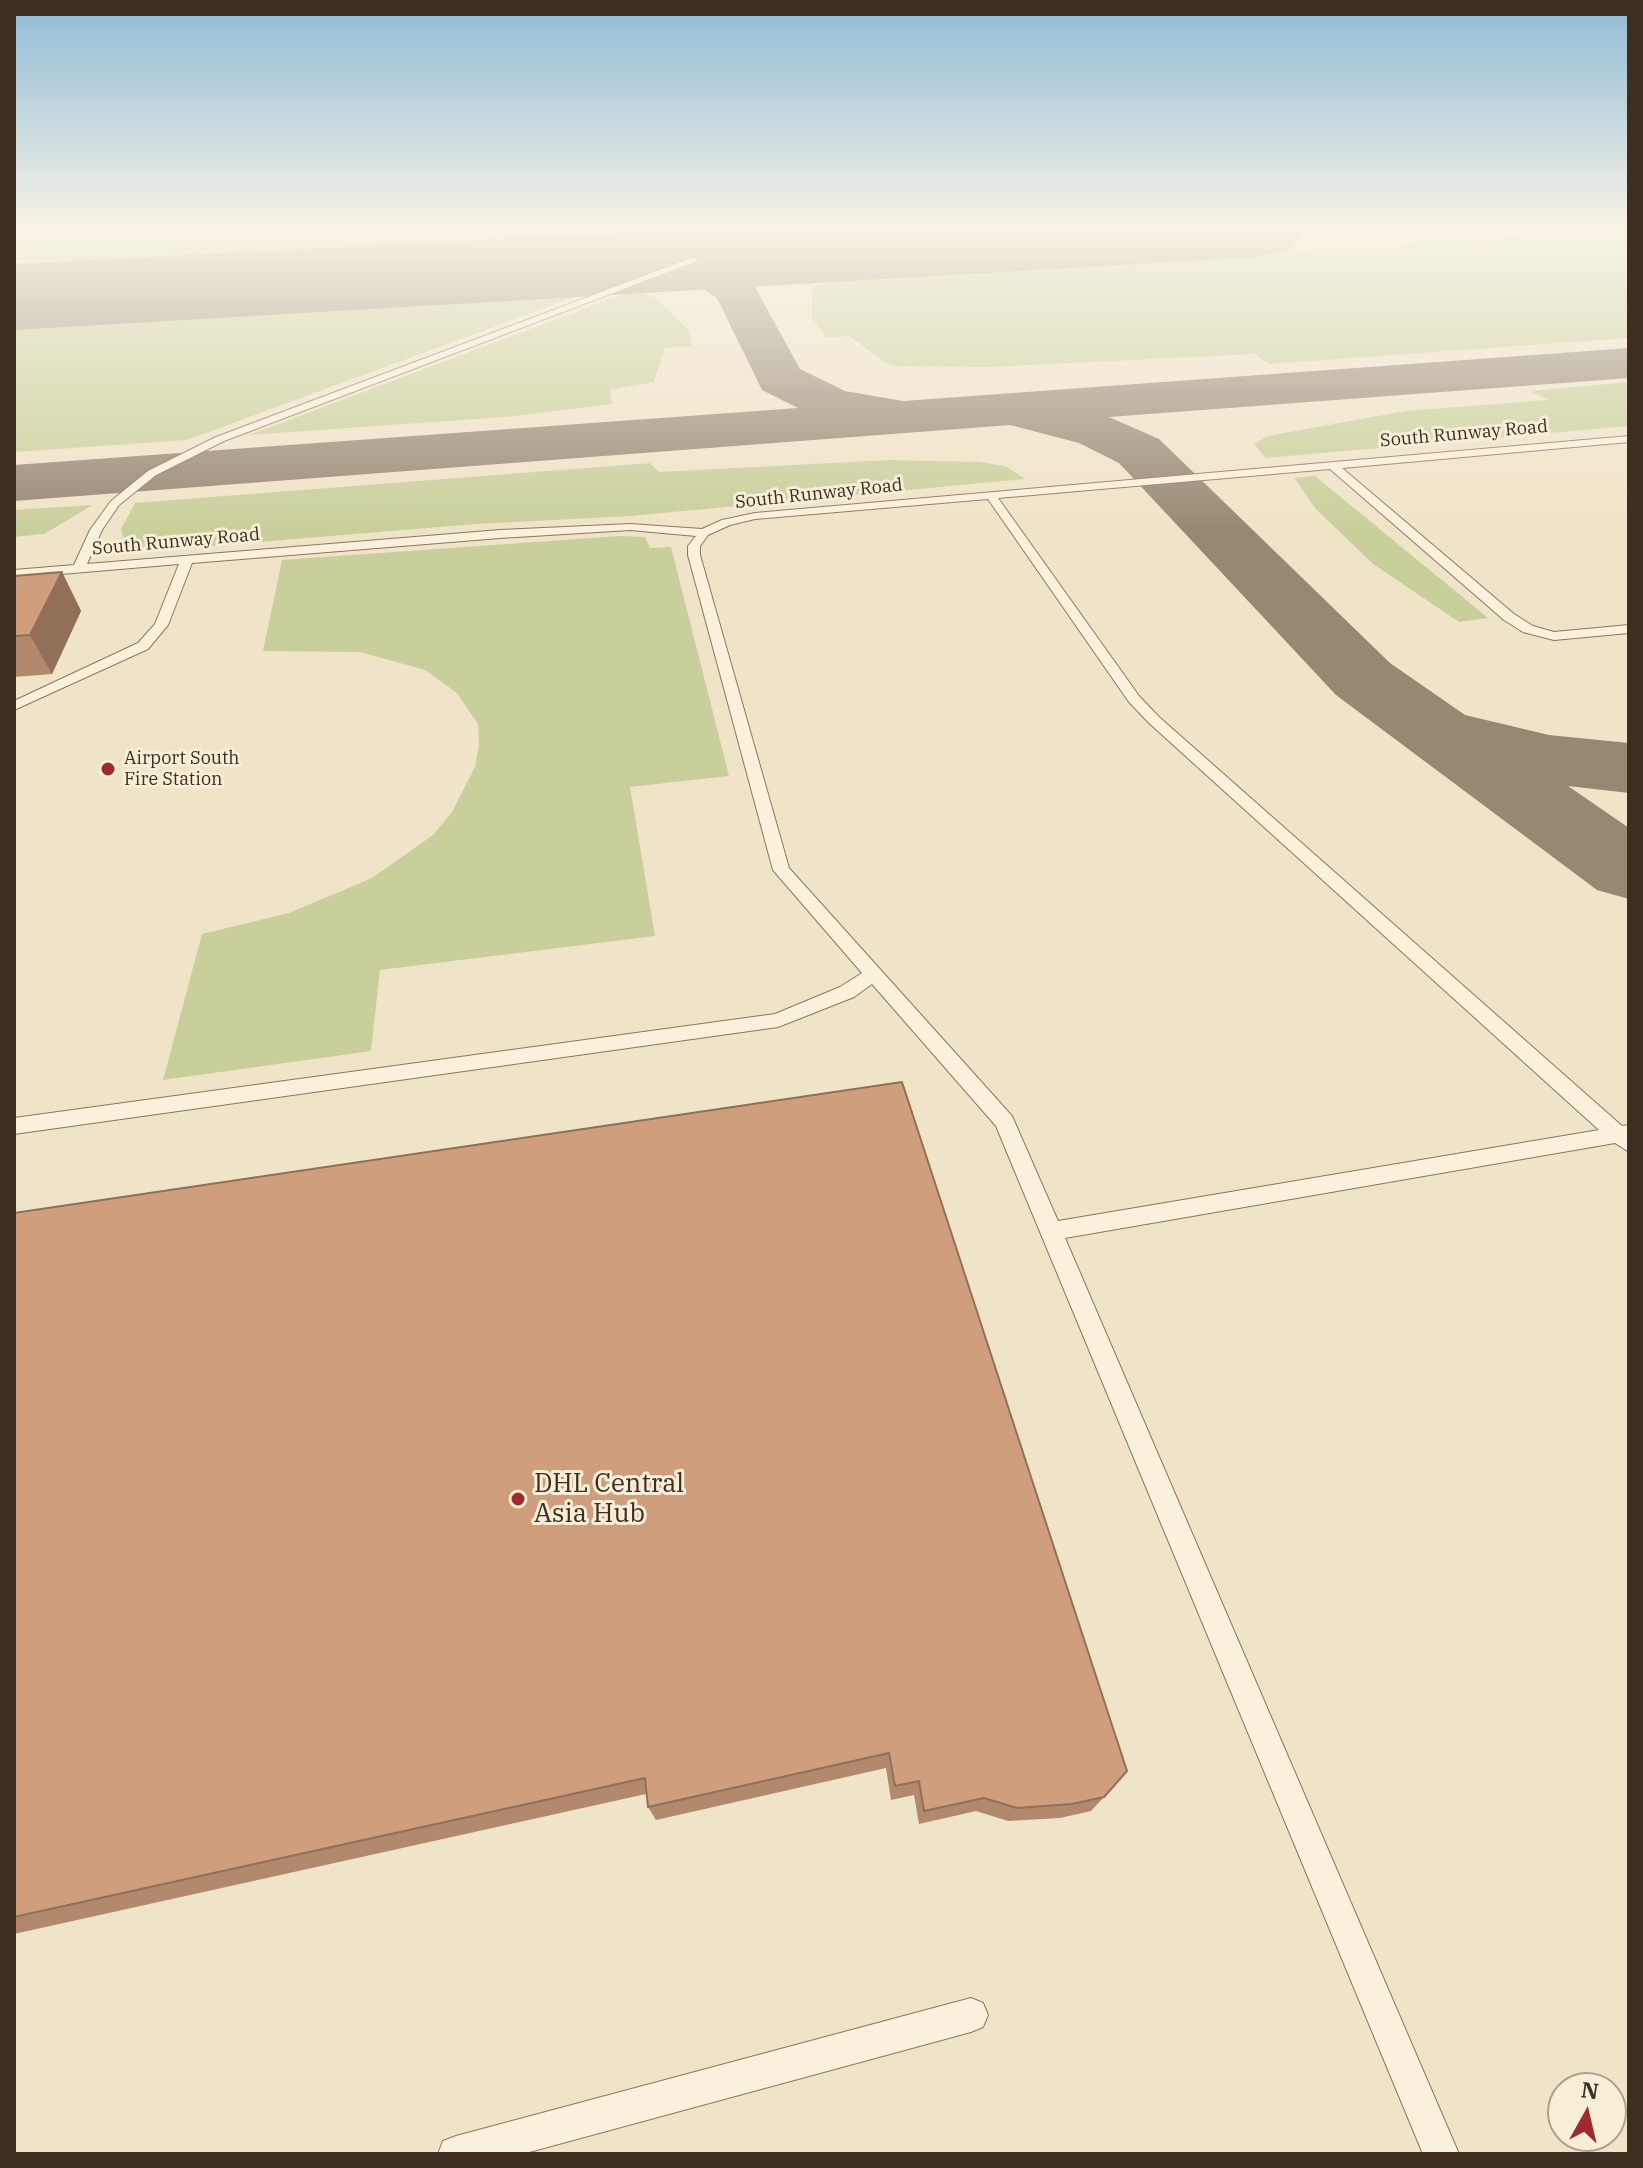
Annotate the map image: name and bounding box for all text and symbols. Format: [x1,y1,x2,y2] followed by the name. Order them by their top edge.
[1379,416,1549,452] street label: South Runway Road
[734,474,904,514] street label: South Runway Road
[91,524,261,560] street label: South Runway Road
[124,748,240,790] place label: Airport South Fire Station
[99,760,117,778] marker: Airport South Fire Station
[534,1468,684,1530] place label: DHL Central Asia Hub
[509,1490,527,1508] marker: DHL Central Asia Hub
[1547,2072,1627,2152] north arrow
[1579,2074,1601,2105] text: N

